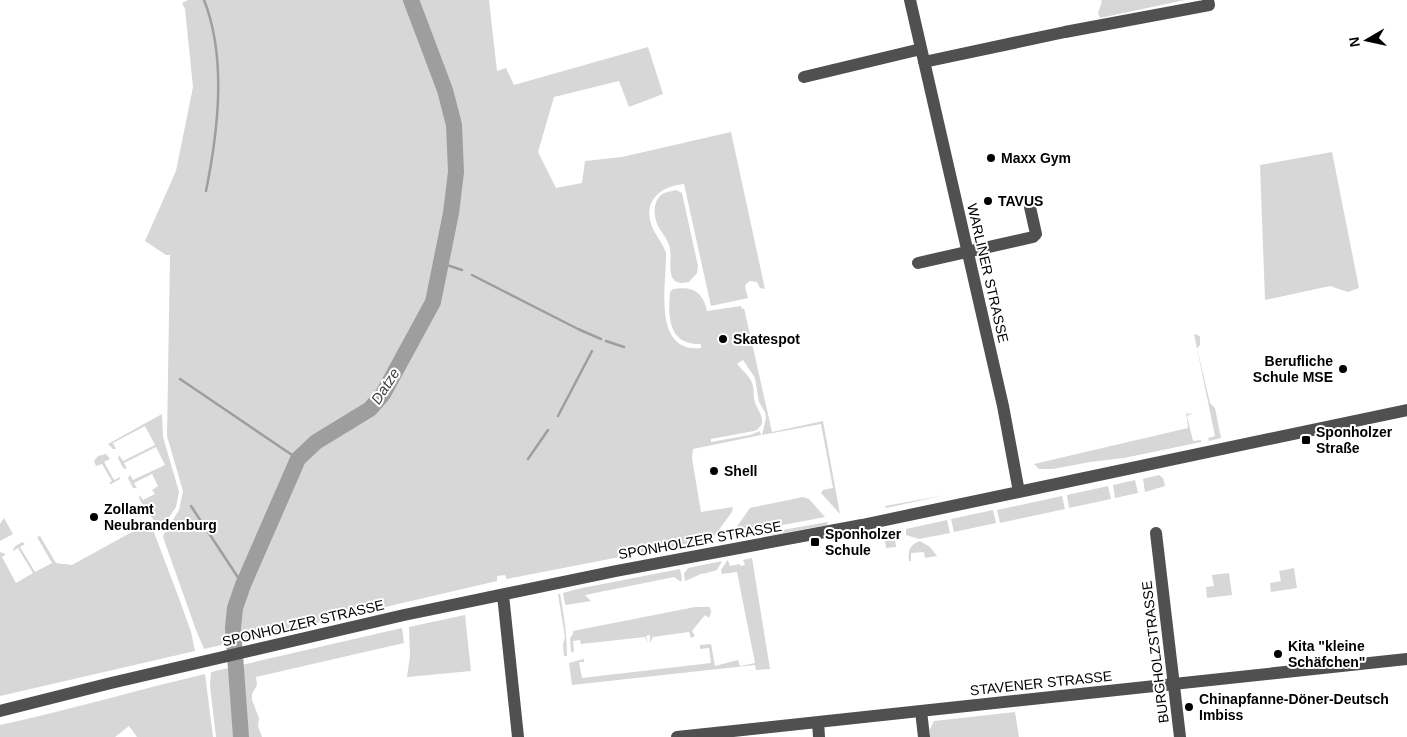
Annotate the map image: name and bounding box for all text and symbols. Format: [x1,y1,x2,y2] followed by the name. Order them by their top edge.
[1342,15,1392,65] north arrow
[1345,36,1363,48] text: N
[1001,150,1071,166] place label: Maxx Gym
[985,152,997,164] marker: Maxx Gym
[998,193,1043,209] place label: TAVUS
[982,195,994,207] marker: TAVUS
[964,202,1012,344] street label: WARLINER STRASSE
[733,331,800,347] place label: Skatespot
[717,333,729,345] marker: Skatespot
[1253,353,1333,385] place label: Berufliche Schule MSE
[1337,363,1349,375] marker: Berufliche Schule MSE
[367,365,403,407] water label: Datze
[1316,424,1393,456] place label: Sponholzer Straße
[1300,434,1312,446] marker: Sponholzer Straße
[724,463,757,479] place label: Shell
[708,465,720,477] marker: Shell
[104,501,217,533] place label: Zollamt Neubrandenburg
[88,511,100,523] marker: Zollamt Neubrandenburg
[617,518,783,562] street label: SPONHOLZER STRASSE
[825,526,902,558] place label: Sponholzer Schule
[809,536,821,548] marker: Sponholzer Schule
[1138,580,1172,724] street label: BURGHOLZSTRASSE
[220,597,386,649] street label: SPONHOLZER STRASSE
[1288,638,1365,670] place label: Kita "kleine Schäfchen"
[1272,648,1284,660] marker: Kita "kleine Schäfchen"
[969,668,1113,698] street label: STAVENER STRASSE
[1199,691,1389,723] place label: Chinapfanne-Döner-Deutsch Imbiss
[1183,701,1195,713] marker: Chinapfanne-Döner-Deutsch Imbiss

